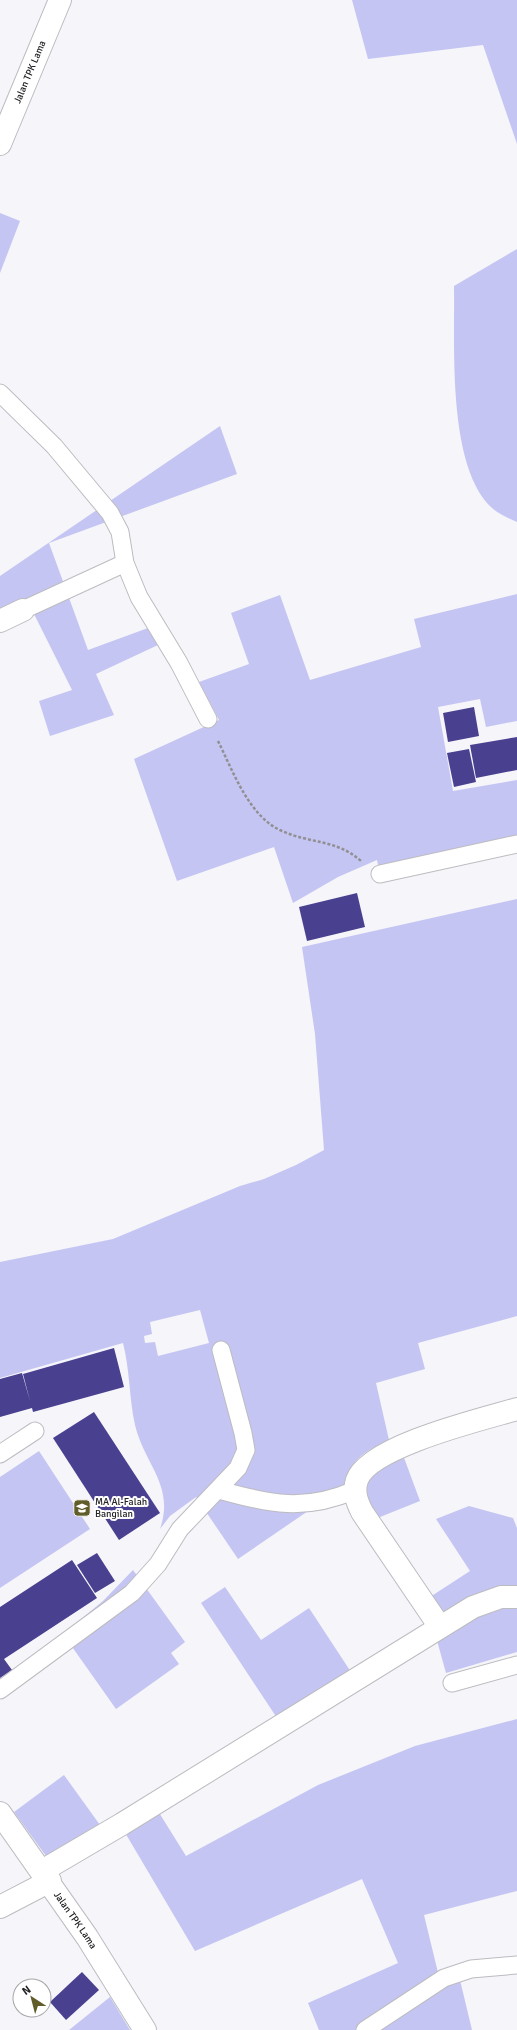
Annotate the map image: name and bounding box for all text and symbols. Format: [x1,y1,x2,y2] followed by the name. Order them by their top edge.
[12,39,48,105] street label: Jalan TPK Lama
[95,1496,147,1520] place label: MA Al-Falah Bangilan
[72,1498,92,1518] school or university icon: MA Al-Falah Bangilan
[51,1889,99,1951] street label: Jalan TPK Lama
[12,1978,52,2018] north arrow
[19,1983,33,1998] text: N

